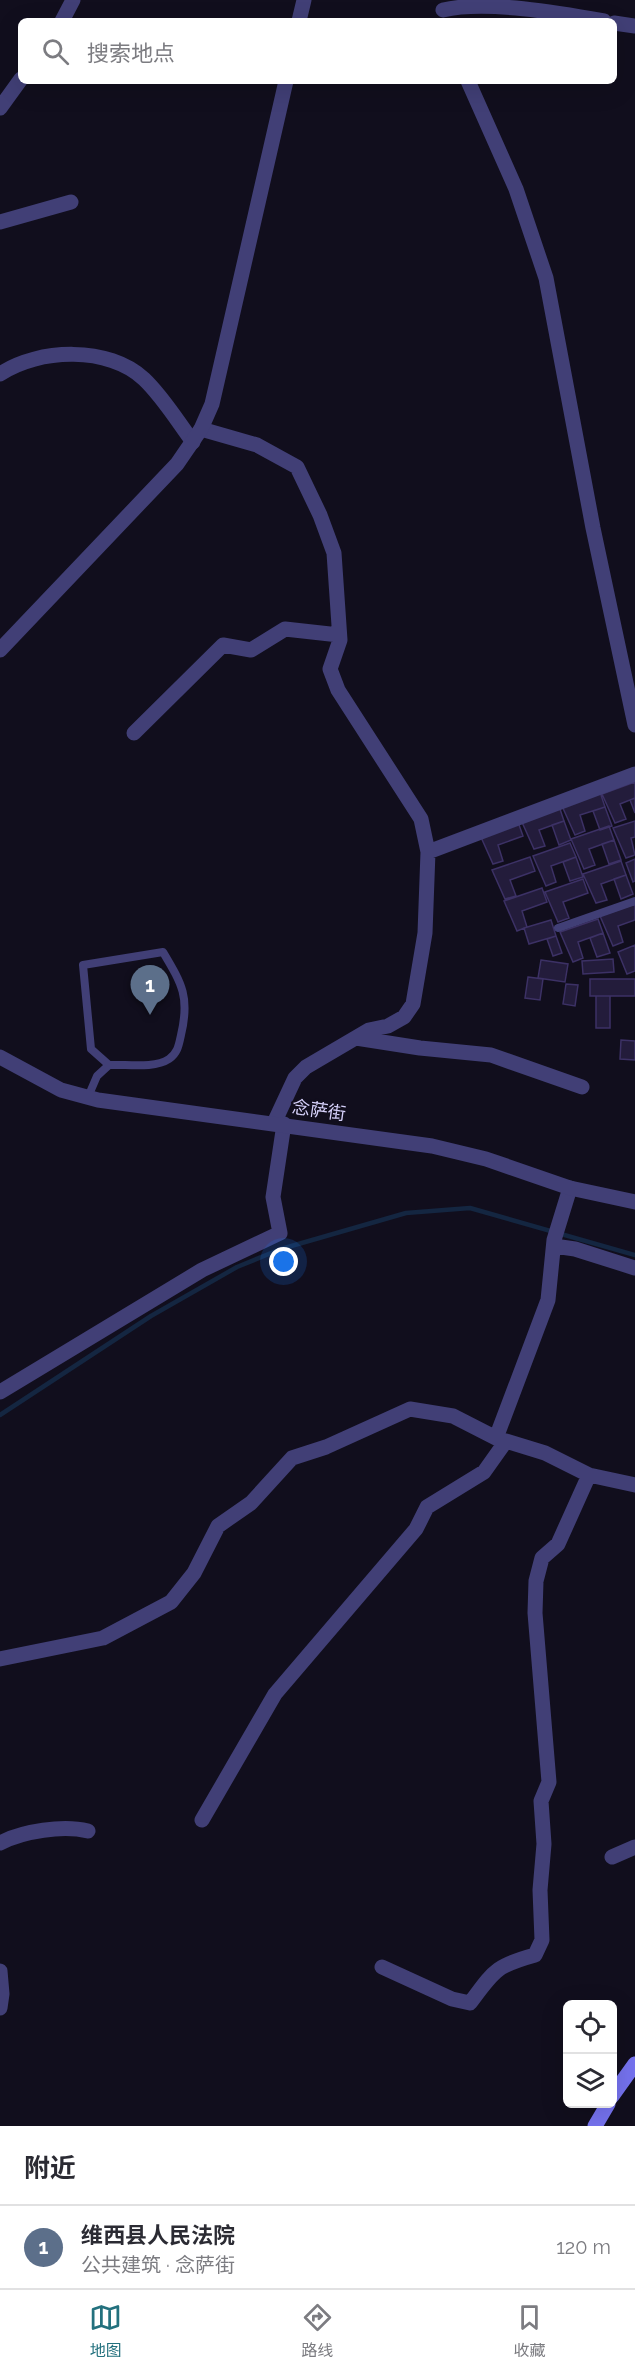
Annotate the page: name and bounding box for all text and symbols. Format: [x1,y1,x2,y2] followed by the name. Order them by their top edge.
[18,18,617,84] search box
[39,35,72,68] icon: search
[87,40,175,66] text: 搜索地点
[130,966,170,1015] pin: 1
[291,1096,347,1124] street label: 念萨街
[269,1247,298,1276] your location
[563,2000,617,2108] map controls
[563,2000,617,2054] button: locate
[563,2054,617,2108] button: layers
[24,2153,76,2183] text: 附近
[81,2222,235,2248] text: 维西县人民法院
[39,2235,48,2259] text: 1
[556,2235,611,2259] text: 120 m
[81,2253,235,2277] text: 公共建筑 · 念萨街
[89,2301,122,2361] tab: 地图
[301,2301,334,2361] tab: 路线
[513,2301,546,2361] tab: 收藏

